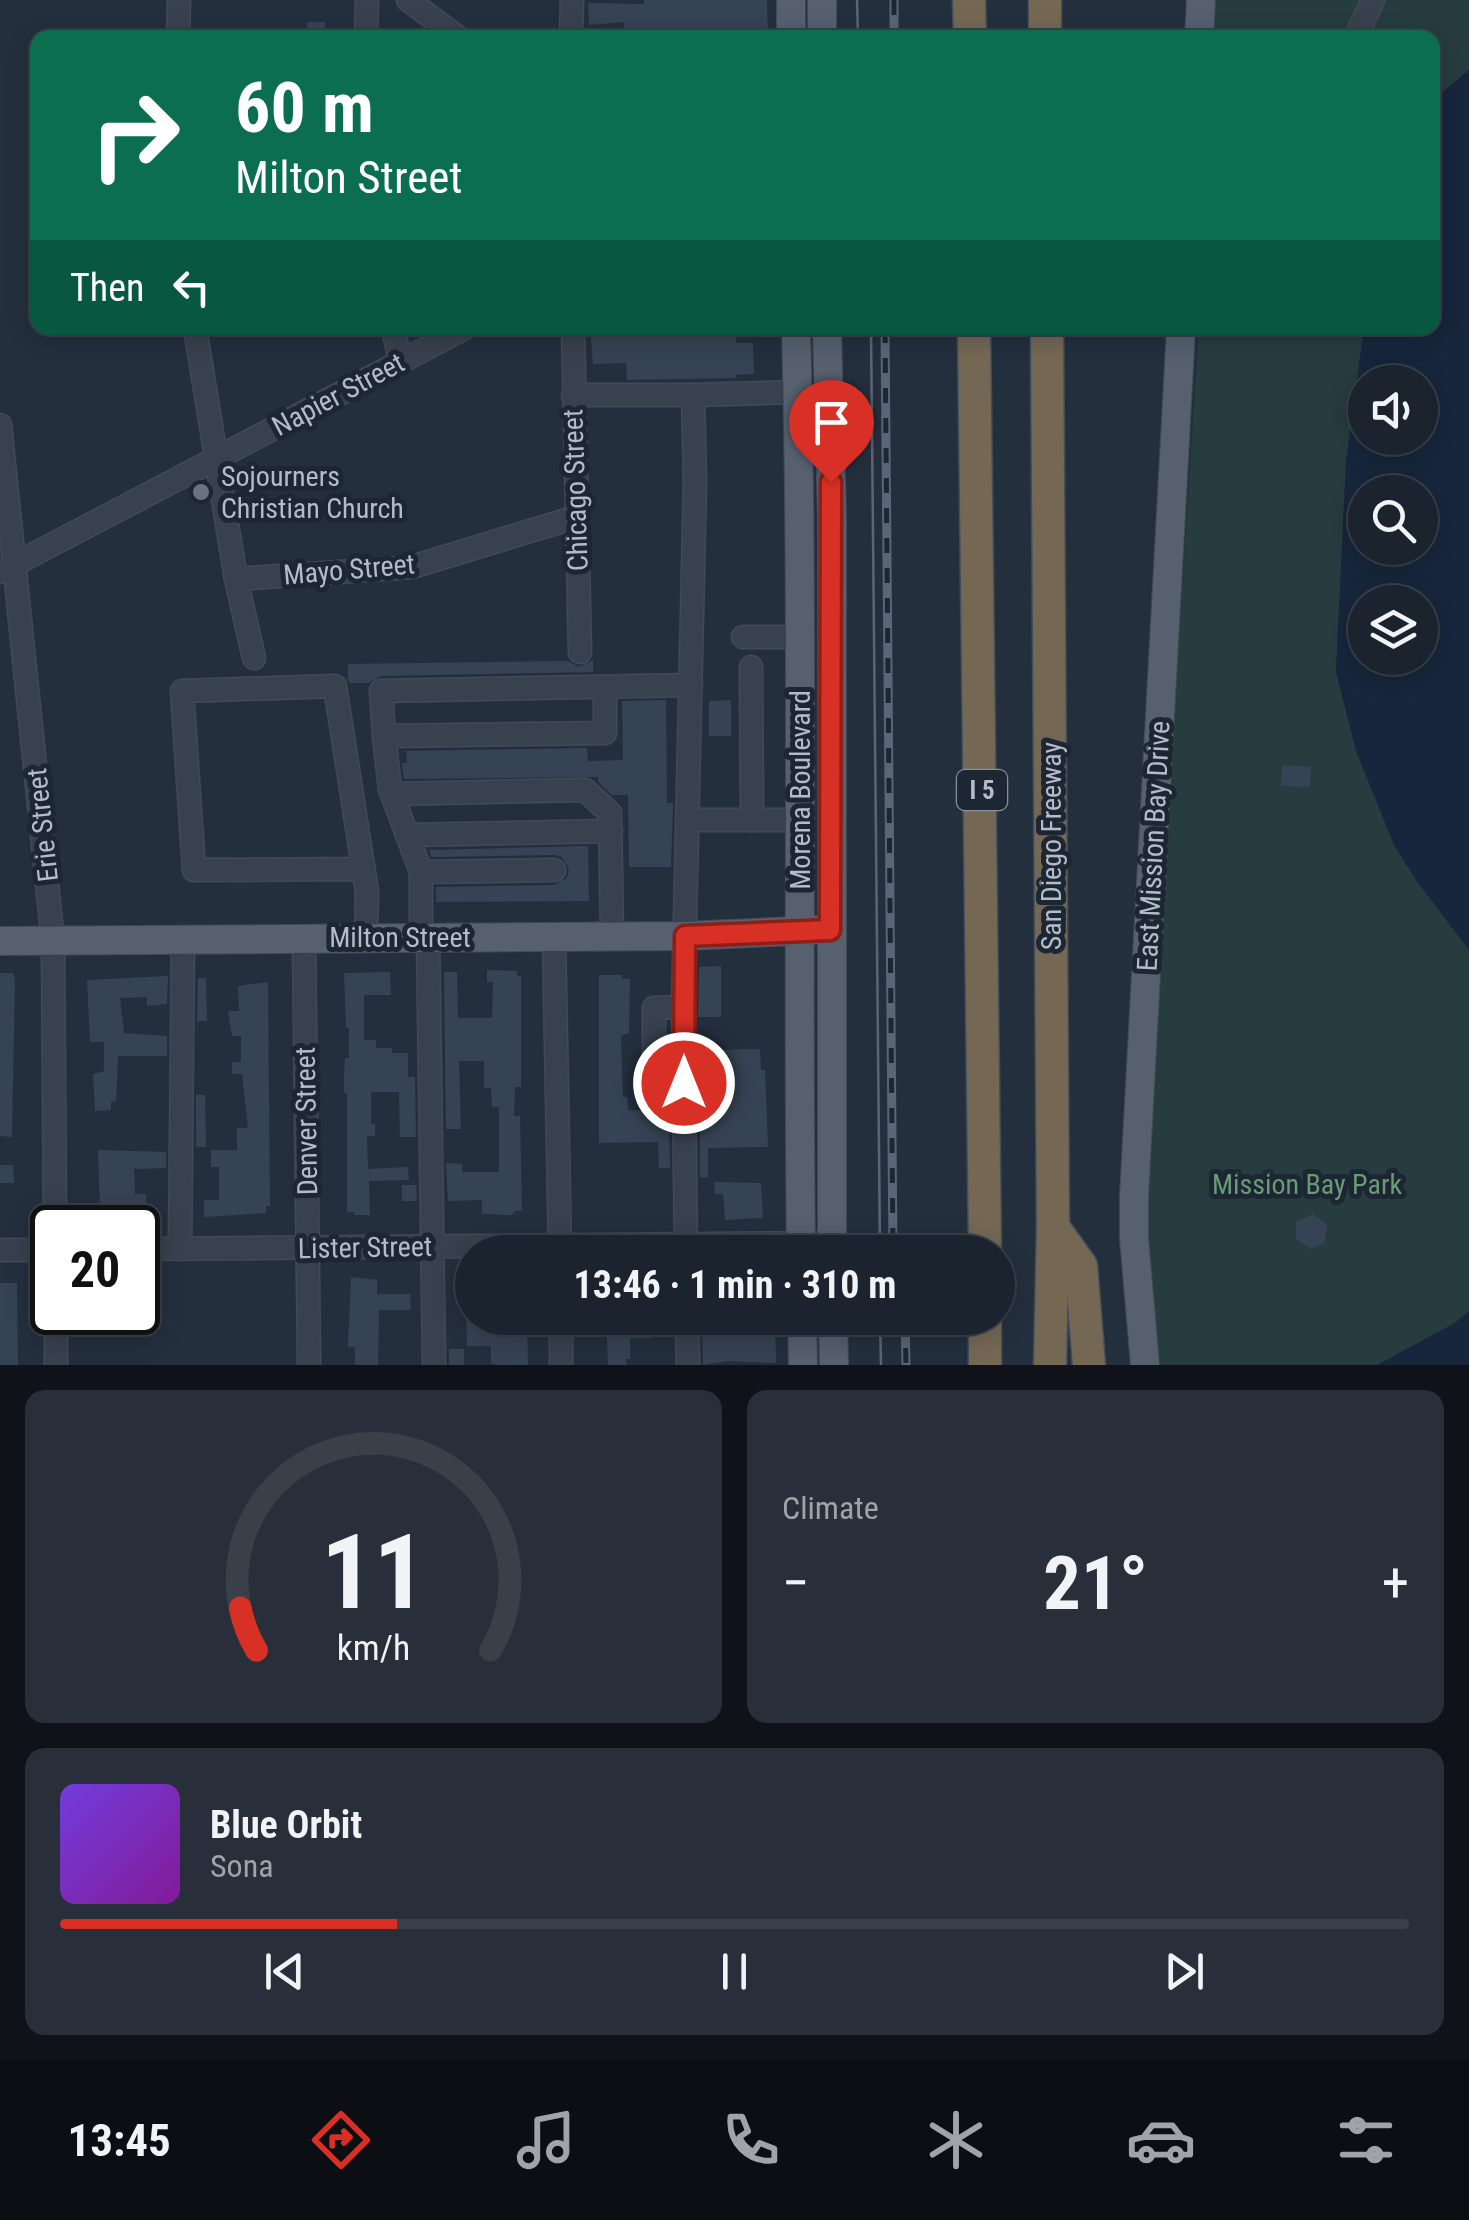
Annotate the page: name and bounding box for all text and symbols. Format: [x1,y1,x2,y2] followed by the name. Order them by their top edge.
[235,67,374,149] text: 60 m
[70,70,200,200] icon: right
[235,151,463,204] text: Milton Street
[164,260,219,315] icon: left
[70,266,144,310] text: Then
[267,346,410,443] street label: Napier Street
[1348,365,1438,675] map controls
[1348,365,1438,455] button: sound
[789,380,874,483] pin
[804,395,859,450] icon: arrive
[556,408,595,572] street label: Chicago Street
[221,460,404,525] place label: Sojourners Christian Church
[1348,475,1438,565] button: search
[190,481,212,503] marker: Sojourners Christian Church
[282,547,416,592] street label: Mayo Street
[1348,585,1438,675] button: layers
[784,690,817,890] street label: Morena Boulevard
[1130,720,1177,972] street label: East Mission Bay Drive
[1035,741,1068,950] street label: San Diego Freeway
[20,767,65,883] street label: Erie Street
[957,770,1007,810] road number: I 5
[329,921,471,954] street label: Milton Street
[632,1031,736,1135] position arrow
[289,1047,324,1195] street label: Denver Street
[1212,1168,1402,1201] park label: Mission Bay Park
[30,1205,160,1335] speed limit sign: 20
[297,1230,433,1265] street label: Lister Street
[574,1263,896,1307] text: 13:46 · 1 min · 310 m
[782,1489,879,1527] text: Climate
[321,1512,426,1633] text: 11
[1043,1539,1148,1627] text: 21°
[782,1551,810,1615] text: −
[1382,1551,1409,1615] text: +
[337,1627,410,1669] text: km/h
[210,1803,362,1847] text: Blue Orbit
[210,1847,273,1885] text: Sona
[257,1944,312,1999] icon: previous
[707,1944,762,1999] icon: pause
[1157,1944,1212,1999] icon: next
[306,2105,376,2175] icon: directions
[511,2105,581,2175] icon: music
[716,2105,786,2175] icon: phone
[921,2105,991,2175] icon: climate
[1126,2105,1196,2175] icon: car
[1331,2105,1401,2175] icon: filters
[68,2114,171,2167] text: 13:45

